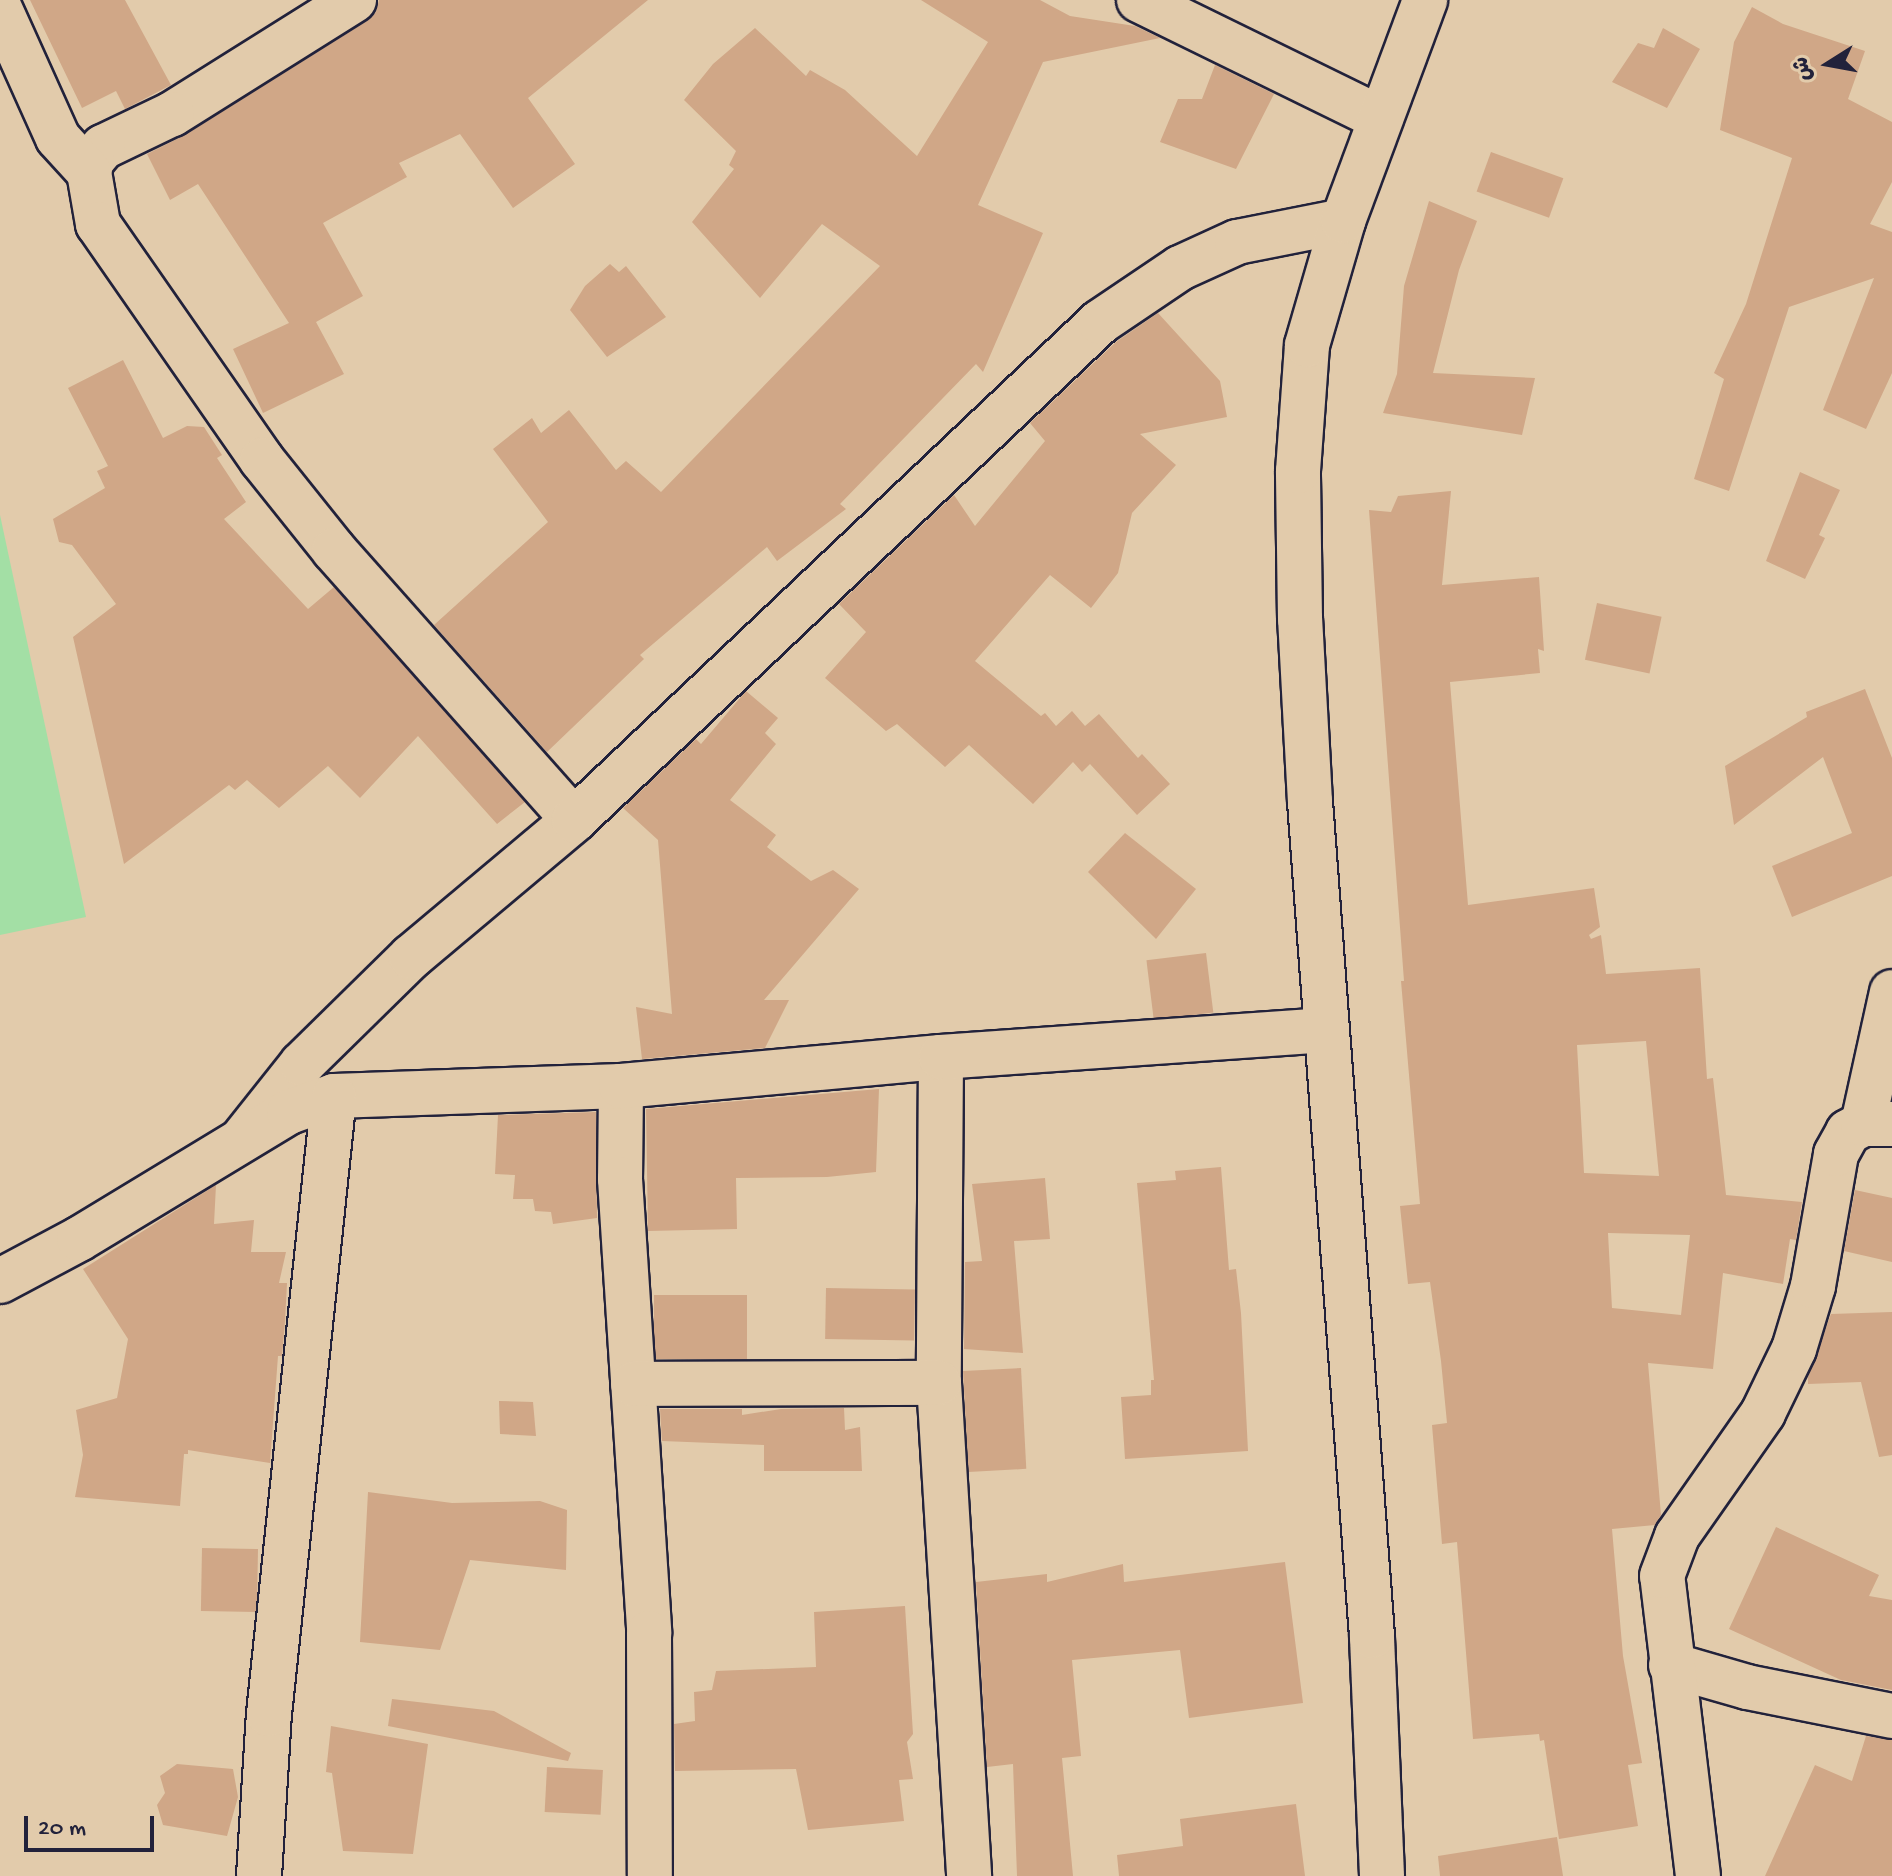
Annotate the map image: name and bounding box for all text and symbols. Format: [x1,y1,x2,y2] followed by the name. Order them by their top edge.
[1788,24,1868,104] north arrow
[1789,54,1820,83] text: ش
[28,1800,158,1850] scale bar
[38,1815,86,1844] text: 20 m

